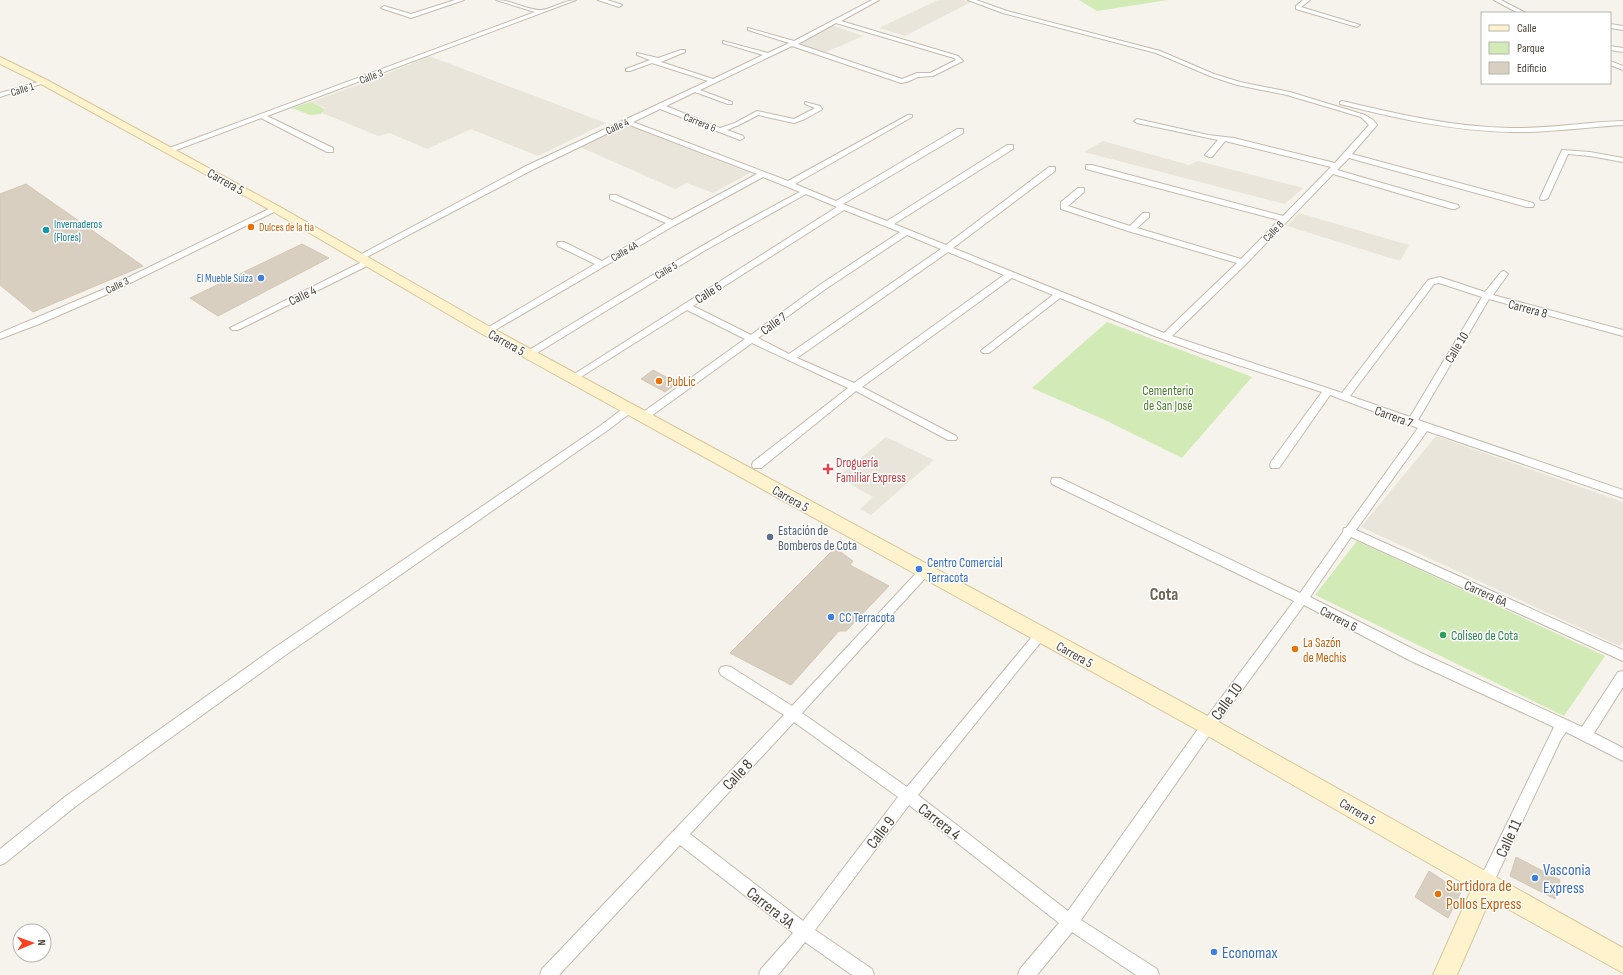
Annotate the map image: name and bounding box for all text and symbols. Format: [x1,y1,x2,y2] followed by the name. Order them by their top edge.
[1481,12,1611,84] legend
[1517,21,1537,36] text: Calle
[1517,41,1545,56] text: Parque
[1517,61,1546,76] text: Edificio
[358,66,385,87] street label: Calle 3
[9,80,35,99] street label: Calle 1
[682,110,718,135] street label: Carrera 6
[603,115,631,137] street label: Calle 4
[204,165,247,198] street label: Carrera 5
[54,218,102,244] place label: Invernaderos (Flores)
[1260,218,1287,245] street label: Calle 8
[259,221,314,234] place label: Dulces de la tía
[246,222,256,232] marker: Dulces de la tía
[41,225,51,235] marker: Invernaderos (Flores)
[608,238,640,264] street label: Calle 4A
[653,259,680,282] street label: Calle 5
[197,272,253,285] place label: El Mueble Suiza
[256,273,266,283] marker: El Mueble Suiza
[103,274,131,297] street label: Calle 3
[692,278,725,307] street label: Calle 6
[286,282,319,309] street label: Calle 4
[1506,296,1549,322] street label: Carrera 8
[757,309,790,339] street label: Calle 7
[485,326,528,359] street label: Carrera 5
[1441,329,1472,366] street label: Calle 10
[667,374,696,390] place label: PubLic
[654,376,664,386] marker: PubLic
[1142,383,1194,414] park label: Cementerio de San José
[1372,403,1416,431] street label: Carrera 7
[836,455,906,486] place label: Droguería Familiar Express
[823,464,833,474] marker: Droguería Familiar Express
[769,482,812,515] street label: Carrera 5
[778,523,857,554] place label: Estación de Bomberos de Cota
[765,532,775,542] marker: Estación de Bomberos de Cota
[927,555,1003,586] place label: Centro Comercial Terracota
[914,564,924,574] marker: Centro Comercial Terracota
[1462,577,1510,611] street label: Carrera 6A
[1150,585,1178,605] district label: Cota
[1317,603,1360,635] street label: Carrera 6
[839,610,895,626] place label: CC Terracota
[826,612,836,622] marker: CC Terracota
[1451,628,1518,644] place label: Coliseo de Cota
[1438,630,1448,640] marker: Coliseo de Cota
[1303,635,1347,666] place label: La Sazón de Mechis
[1053,638,1096,671] street label: Carrera 5
[1290,644,1300,654] marker: La Sazón de Mechis
[1207,680,1247,724] street label: Calle 10
[719,756,757,795] street label: Calle 8
[1336,795,1379,829] street label: Carrera 5
[914,800,964,845] street label: Carrera 4
[863,813,900,853] street label: Calle 9
[1492,816,1527,861] street label: Calle 11
[1543,861,1591,898] place label: Vasconia Express
[1530,873,1540,883] marker: Vasconia Express
[1446,877,1522,914] place label: Surtidora de Pollos Express
[742,884,798,933] street label: Carrera 3A
[1433,889,1443,899] marker: Surtidora de Pollos Express
[12,923,52,963] north arrow
[35,940,48,946] text: N
[1222,944,1277,963] place label: Economax
[1209,947,1219,957] marker: Economax

